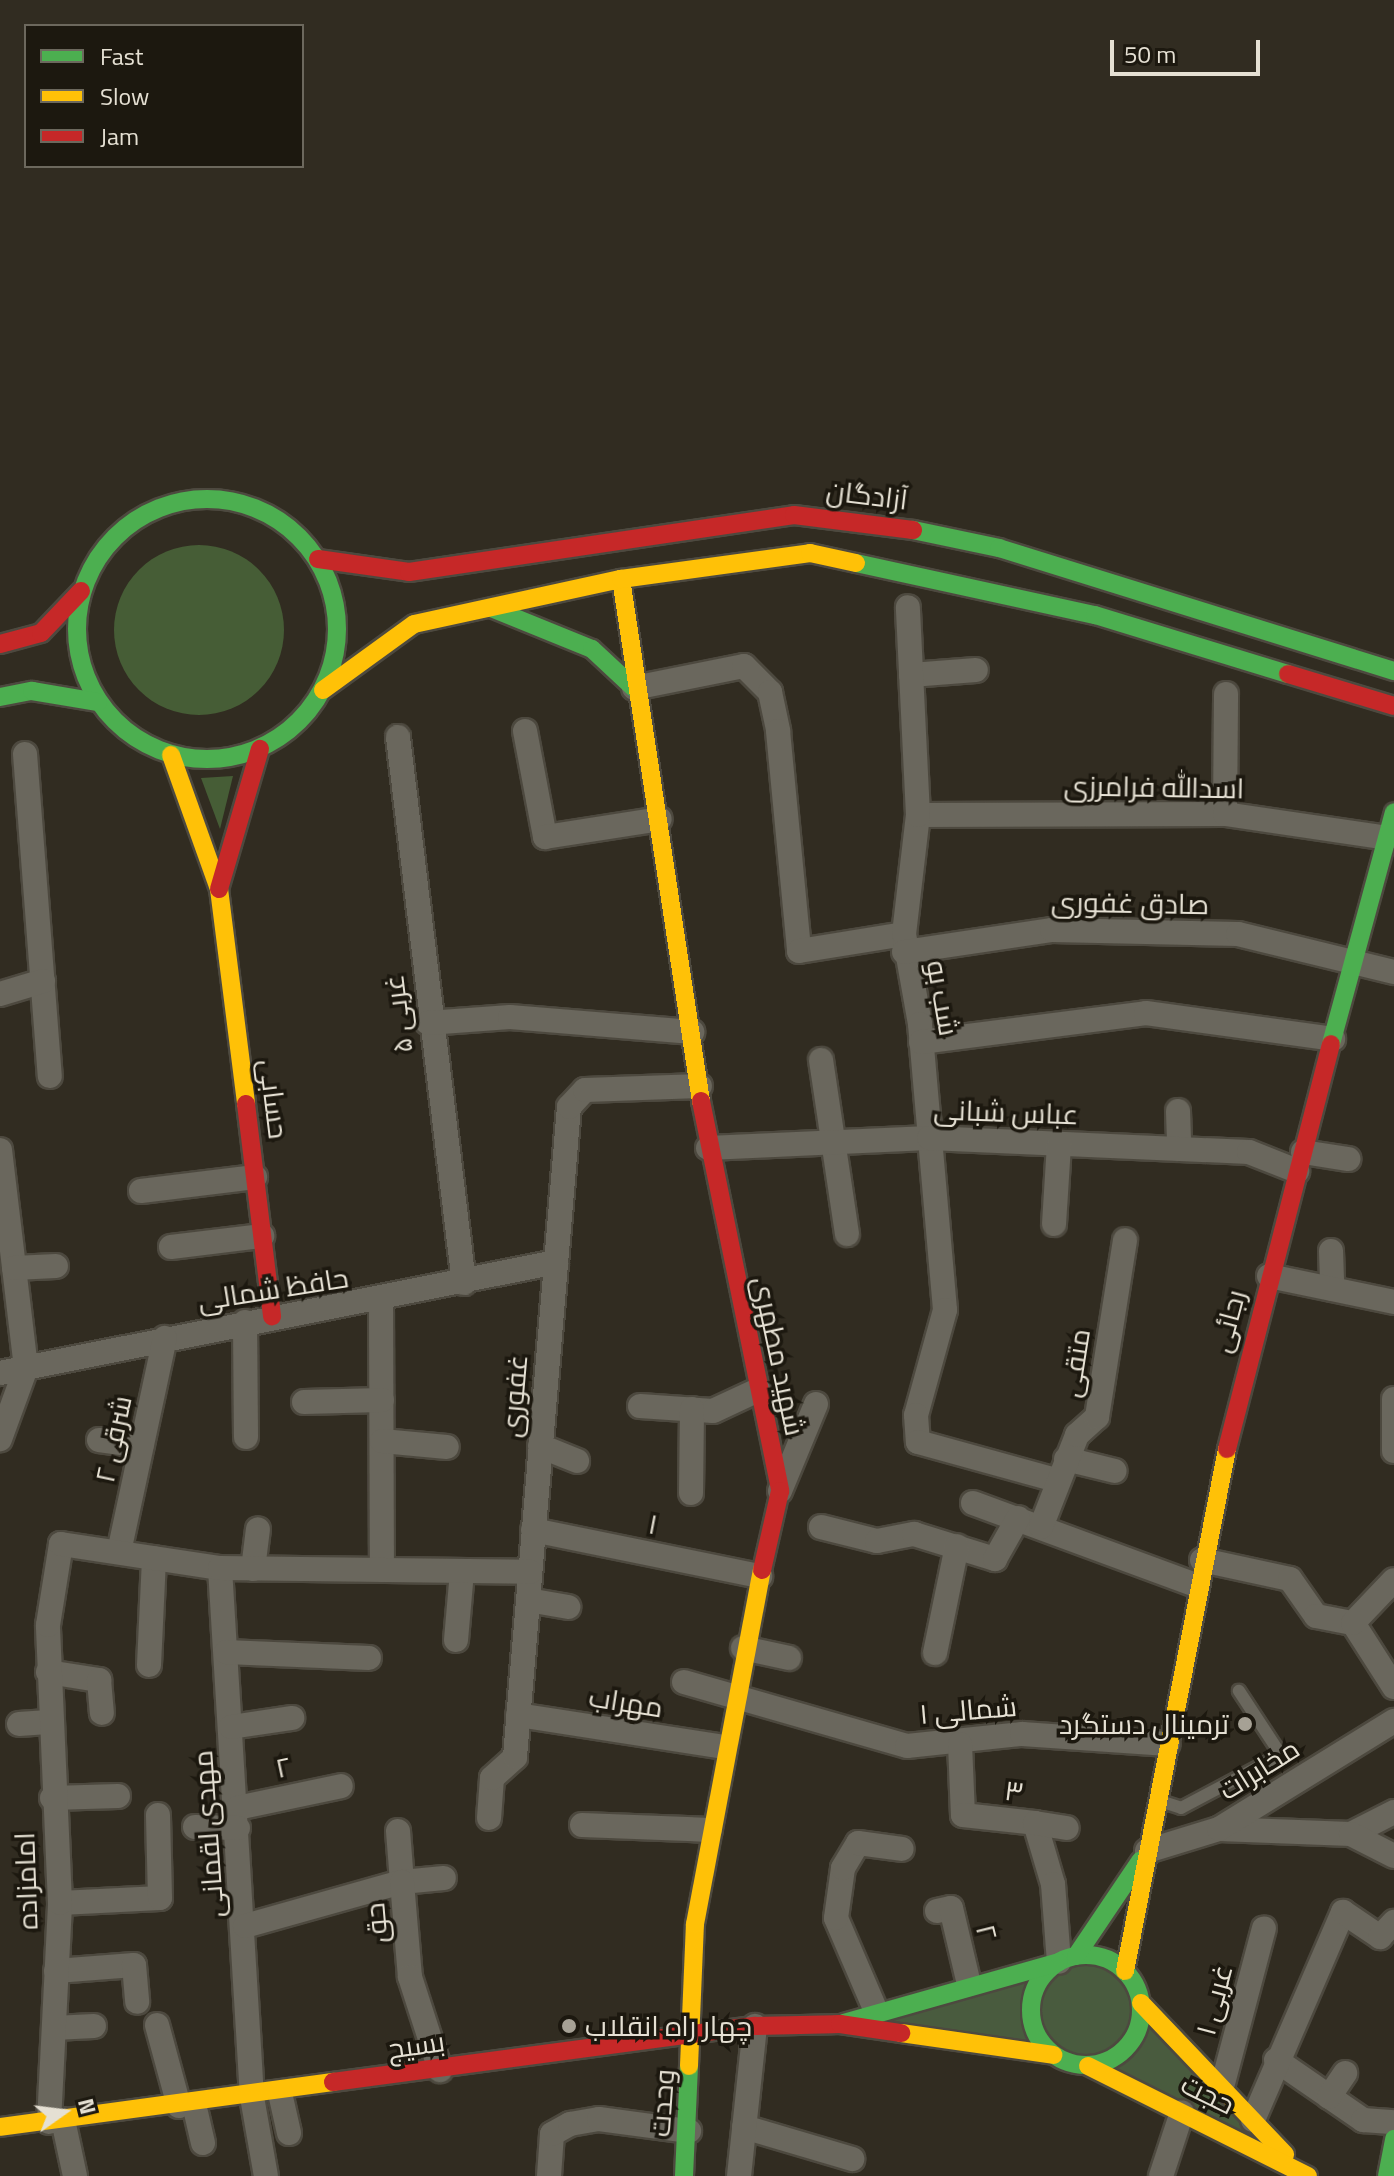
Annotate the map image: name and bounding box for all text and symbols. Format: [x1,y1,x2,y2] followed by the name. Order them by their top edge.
[24,24,304,168] legend
[1114,24,1264,74] scale bar
[1124,36,1176,72] text: 50 m
[100,38,143,74] text: Fast
[100,78,149,114] text: Slow
[100,118,139,154] text: Jam
[824,473,910,517] street label: آزادگان
[1063,769,1245,805] street label: اسدالله فرامرزی
[1051,885,1209,921] street label: صادق غفوری
[920,958,966,1038] street label: شب بو
[377,973,419,1055] street label: ۵ غربی
[252,1057,296,1141] street label: حسابی
[933,1093,1079,1131] street label: عباس شبانی
[195,1261,351,1317] street label: حافظ شمالی
[746,1273,812,1439] street label: شهید مطهری
[1204,1286,1252,1356] street label: رجائی
[1053,1326,1097,1400] street label: متقی
[494,1353,534,1439] street label: غفوری
[87,1392,139,1486] street label: ۲ شرقی
[646,1507,660,1541] street label: ۱
[587,1680,665,1724] street label: مهراب
[918,1689,1018,1731] street label: ۱ شمالی
[1059,1707,1229,1741] place label: ترمینال دستگرد
[1236,1715,1254,1733] marker: ترمینال دستگرد
[1213,1731,1305,1807] street label: مخابرات
[185,1749,231,1919] street label: مهدی لقمانی
[272,1749,294,1785] street label: ۲
[1003,1773,1025,1809] street label: ۳
[8,1832,44,1930] street label: امامزاده
[357,1901,395,1945] street label: حق
[969,1921,1005,1943] street label: ۲
[1188,1961,1240,2039] street label: ۱ غربی
[585,2009,752,2043] place label: چهار راه انقلاب
[560,2017,578,2035] marker: چهار راه انقلاب
[385,2024,447,2066] street label: بسیج
[1176,2067,1240,2121] street label: حجت
[643,2068,681,2138] street label: وحدت
[24,2072,104,2152] north arrow
[69,2095,106,2118] text: N

